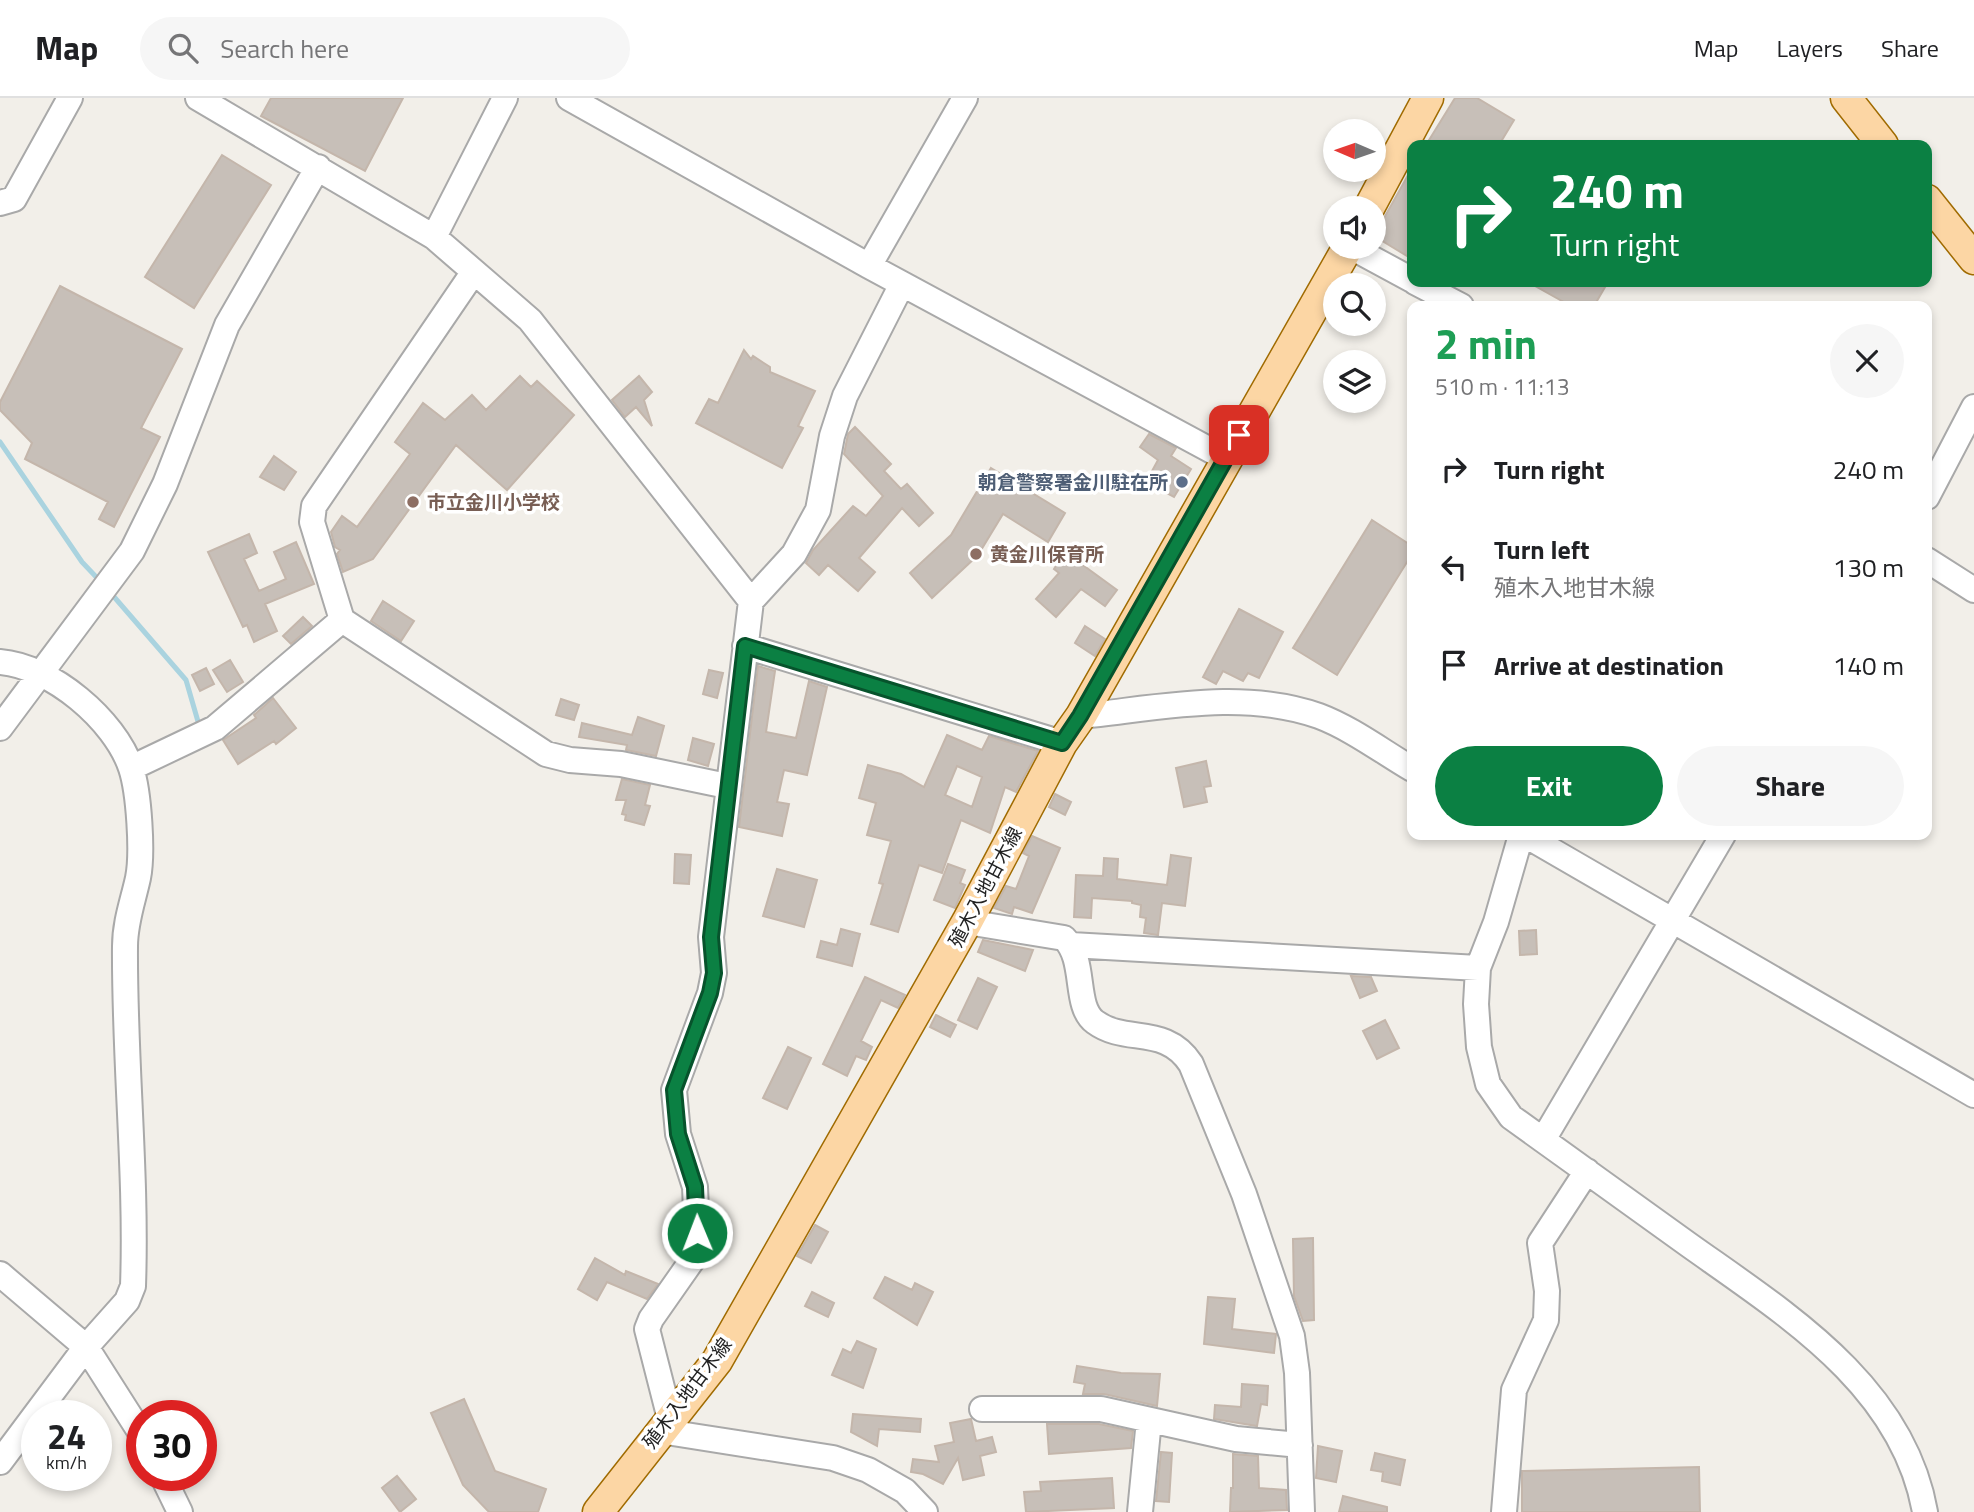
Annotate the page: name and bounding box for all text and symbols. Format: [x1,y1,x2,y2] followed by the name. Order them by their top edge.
[140,17,630,80] search box
[35,23,98,73] text: Map
[164,29,202,67] icon: search
[220,29,349,68] text: Search here
[1694,30,1739,66] text: Map
[1777,30,1843,66] text: Layers
[1881,30,1939,66] text: Share
[1323,119,1386,182] north arrow
[1323,119,1386,413] map controls
[1550,152,1684,227] text: 240 m
[1435,168,1526,259] icon: right
[1323,196,1386,259] button: sound
[1550,220,1679,268] text: Turn right
[1323,273,1386,336] button: search
[1435,311,1537,375] text: 2 min
[1830,324,1904,398] button: close
[1323,350,1386,413] button: layers
[1435,369,1570,404] text: 510 m · 11:13
[1209,405,1269,465] pin
[1220,416,1258,454] icon: arrive
[1435,450,1473,488] icon: right
[1494,450,1605,489] text: Turn right
[1833,450,1904,489] text: 240 m
[978,467,1168,496] place label: 朝倉警察署金川駐在所
[1174,474,1190,490] marker: 朝倉警察署金川駐在所
[427,487,560,516] place label: 市立金川小学校
[405,494,421,510] marker: 市立金川小学校
[1494,530,1589,569] text: Turn left
[990,539,1104,568] place label: 黄金川保育所
[968,546,984,562] marker: 黄金川保育所
[1435,548,1473,586] icon: left
[1833,548,1904,587] text: 130 m
[1494,570,1655,605] text: 殖木入地甘木線
[1435,646,1473,684] icon: arrive
[1494,646,1724,685] text: Arrive at destination
[1833,646,1904,685] text: 140 m
[1435,746,1663,826] button: Exit
[1677,746,1904,826] button: Share
[941,821,1029,952] street label: 殖木入地甘木線
[660,1196,734,1270] position arrow
[635,1331,738,1455] street label: 殖木入地甘木線
[126,1400,217,1491] speed limit sign: 30
[47,1409,86,1463] text: 24
[46,1449,87,1476] text: km/h

